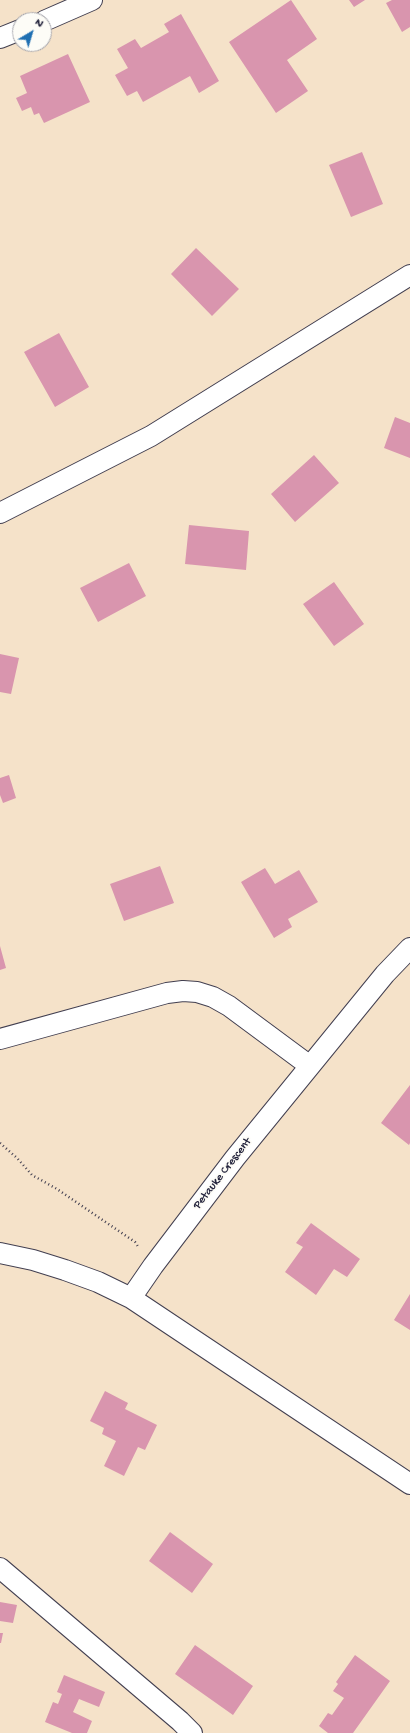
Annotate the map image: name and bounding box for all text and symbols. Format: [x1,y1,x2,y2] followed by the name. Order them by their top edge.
[12,12,52,52] north arrow
[32,16,45,30] text: N
[191,1135,255,1213] street label: Petauke Crescent

